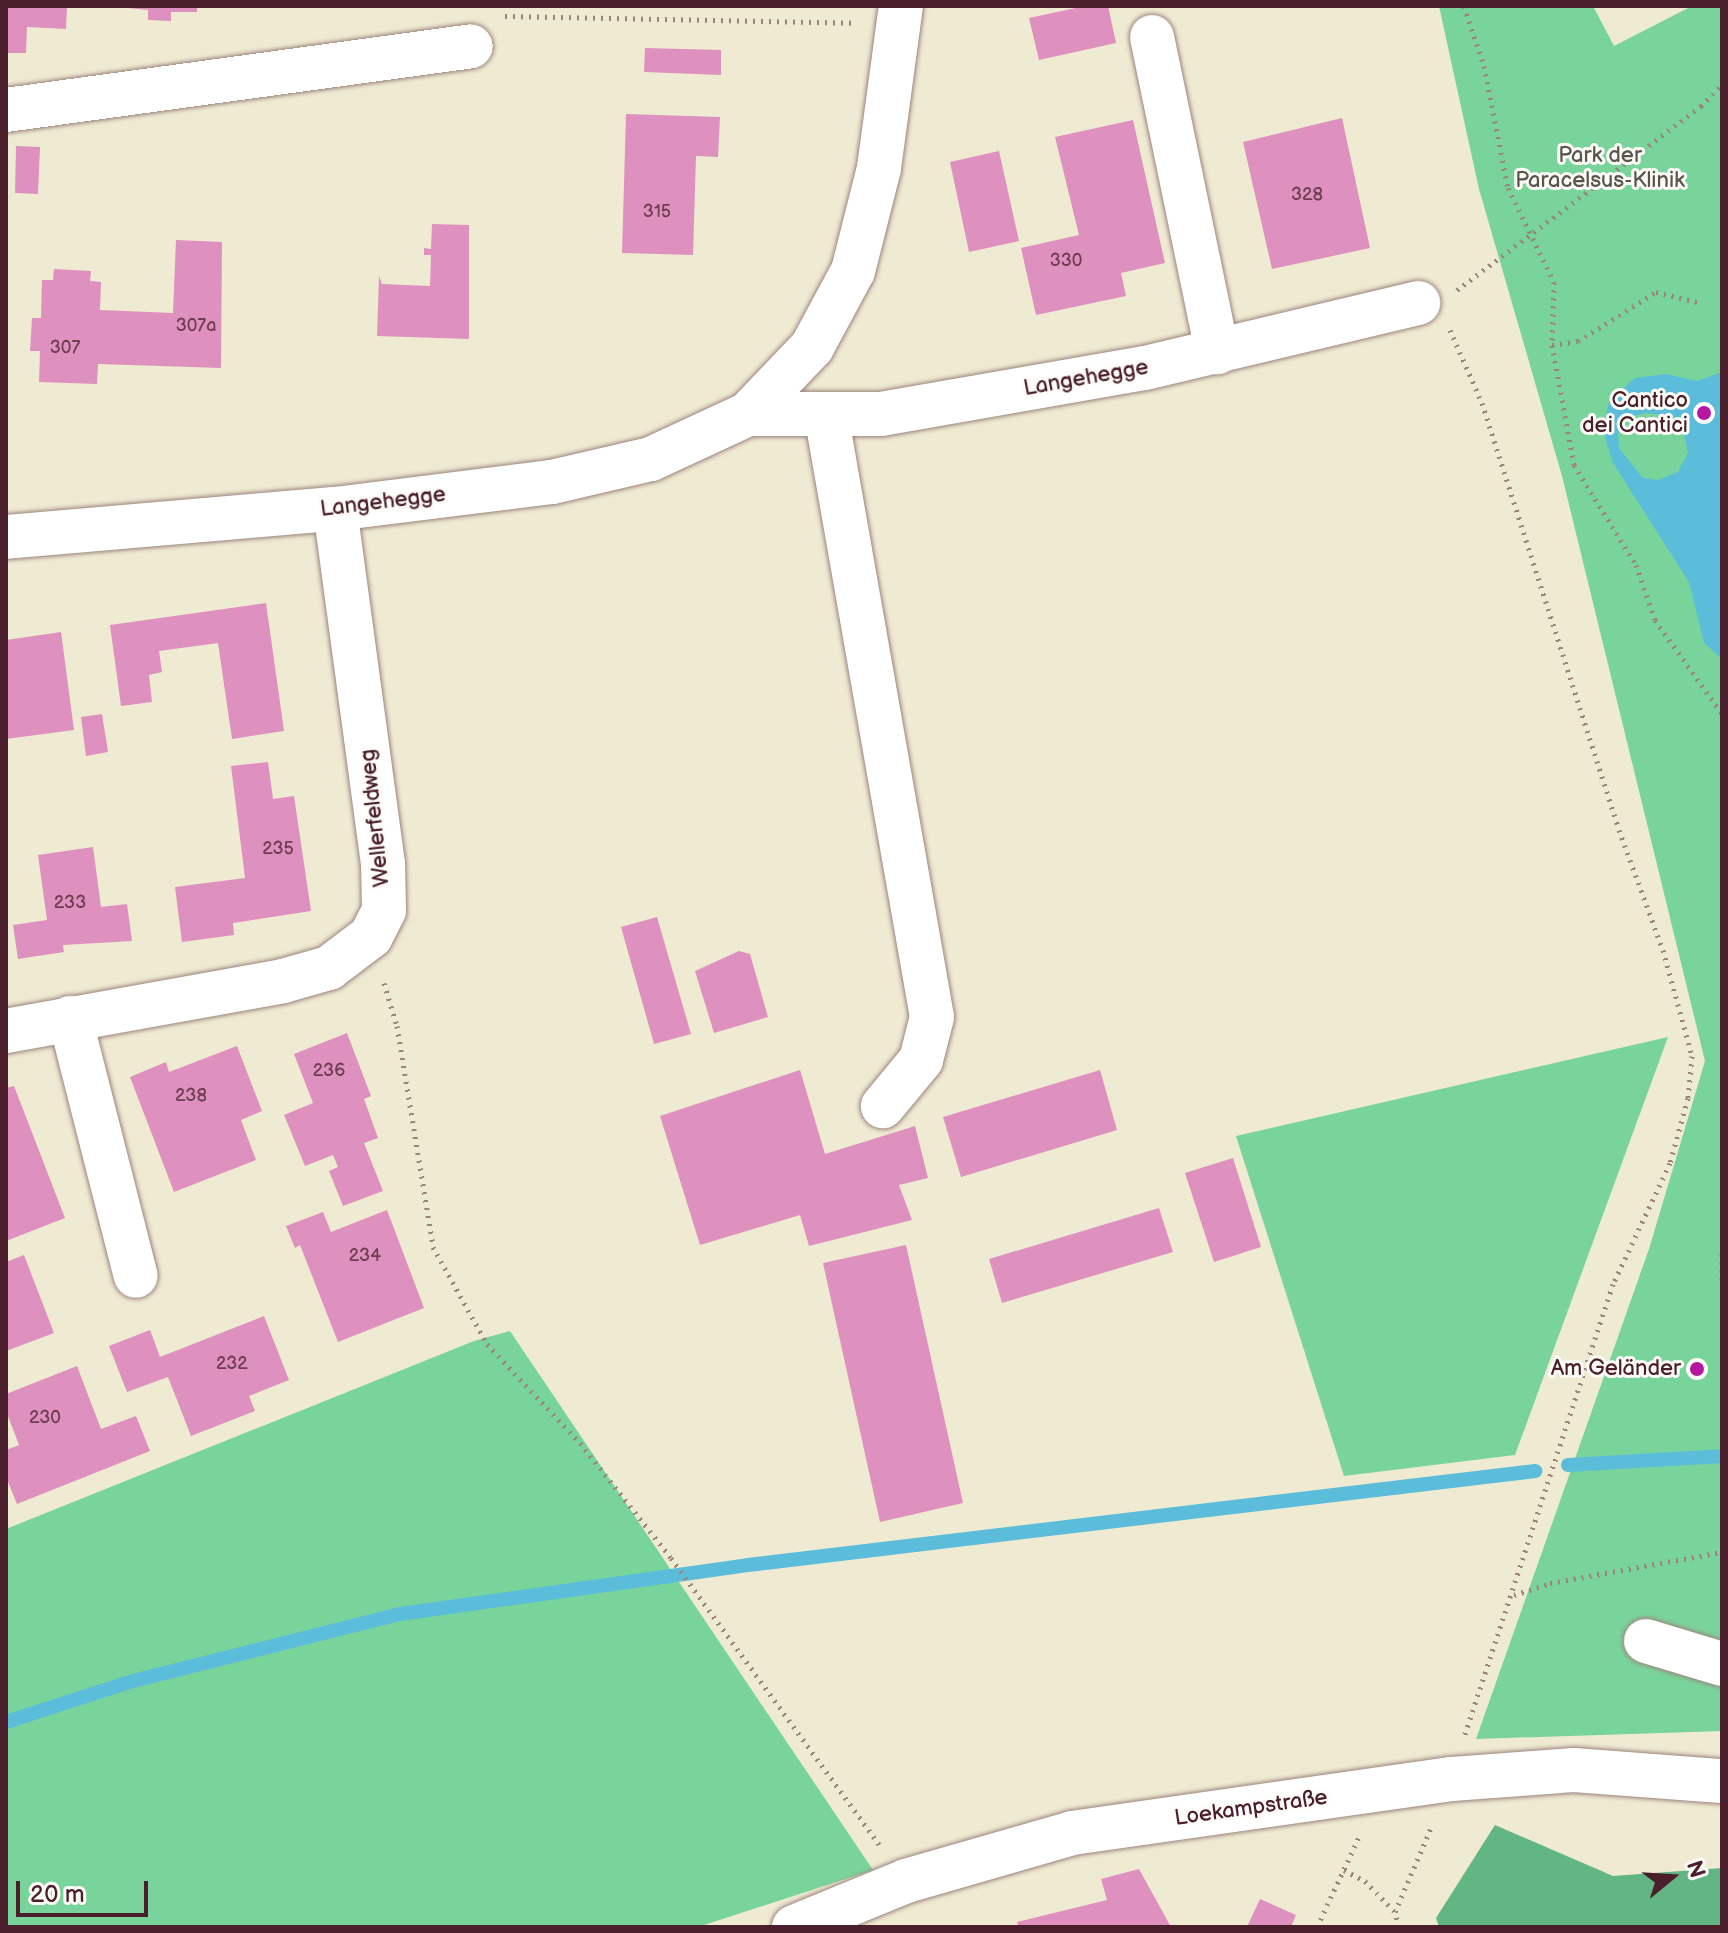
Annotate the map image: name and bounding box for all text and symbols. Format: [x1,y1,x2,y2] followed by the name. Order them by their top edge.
[1515,142,1685,194] park label: Park der Paracelsus-Klinik
[1291,184,1323,206] house number: 328
[643,201,671,223] house number: 315
[1050,250,1082,272] house number: 330
[176,315,216,337] house number: 307a
[50,337,80,359] house number: 307
[1021,354,1151,402] street label: Langehegge
[1582,387,1688,438] place label: Cantico dei Cantici
[1695,404,1713,422] marker: Cantico dei Cantici
[319,481,447,523] street label: Langehegge
[355,748,395,888] street label: Wellerfeldweg
[262,838,294,860] house number: 235
[54,892,86,914] house number: 233
[313,1060,345,1082] house number: 236
[175,1085,207,1107] house number: 238
[349,1245,381,1267] house number: 234
[216,1353,248,1375] house number: 232
[1551,1356,1681,1382] place label: Am Geländer
[1688,1360,1706,1378] marker: Am Geländer
[29,1407,61,1429] house number: 230
[1173,1784,1329,1832] street label: Loekampstraße
[1632,1837,1712,1917] north arrow
[1680,1857,1711,1881] text: N
[20,1865,152,1915] scale bar
[30,1880,85,1909] text: 20 m

